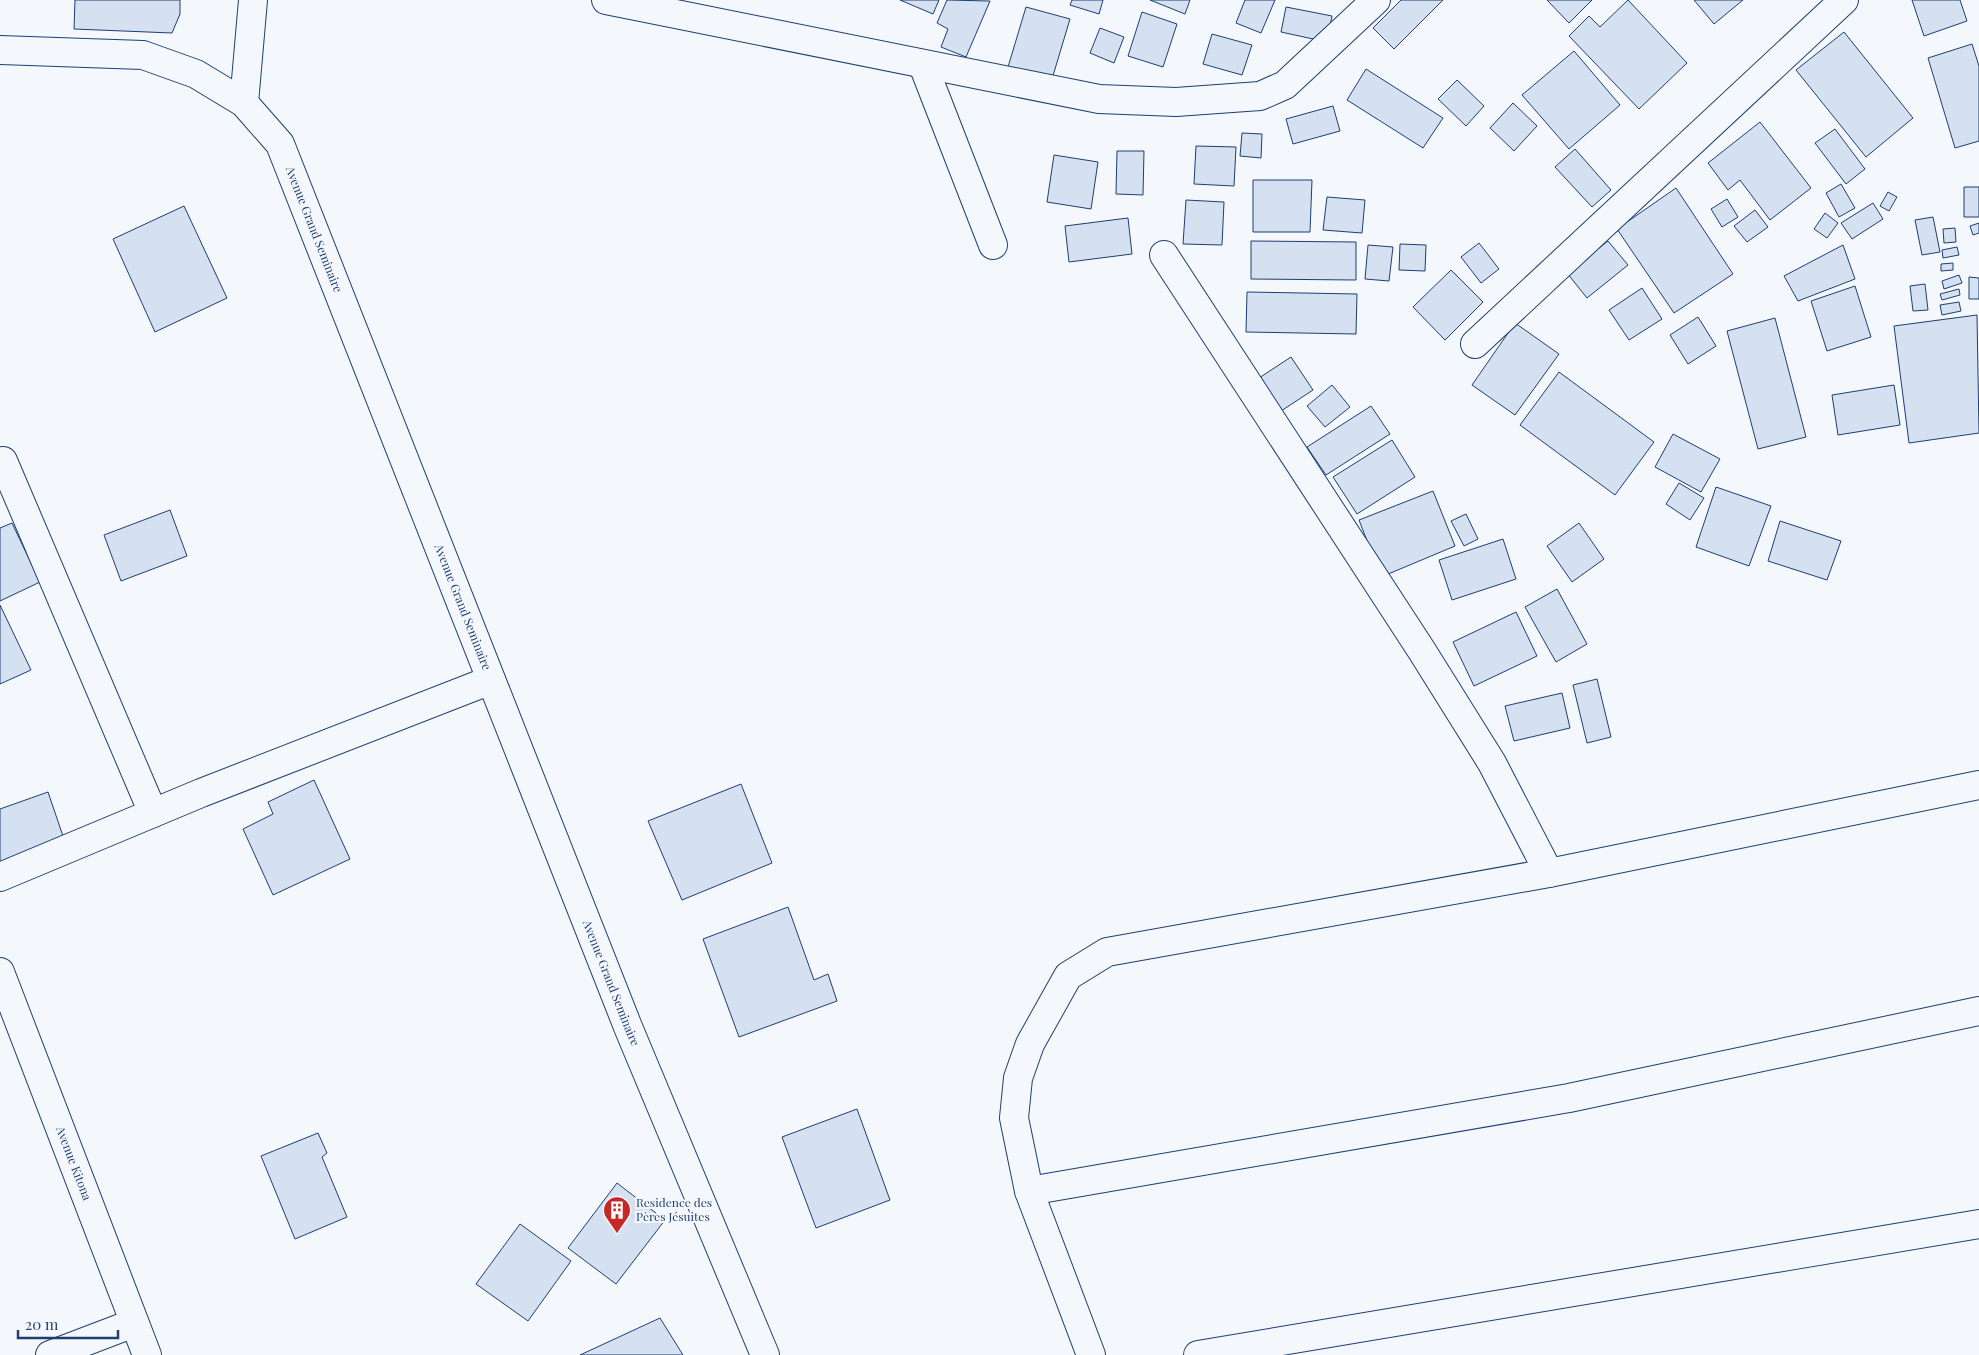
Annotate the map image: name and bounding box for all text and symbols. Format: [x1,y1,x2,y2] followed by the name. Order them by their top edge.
[282,163,347,295] street label: Avenue Grand Seminaire
[431,541,496,672] street label: Avenue Grand Seminaire
[579,916,644,1048] street label: Avenue Grand Seminaire
[53,1123,96,1202] street label: Avenue Kitona
[636,1194,712,1224] place label: Residence des Pères Jésuites
[602,1195,632,1234] building icon: Residence des Pères Jésuites
[18,1308,118,1340] scale bar
[25,1314,59,1334] text: 20 m

